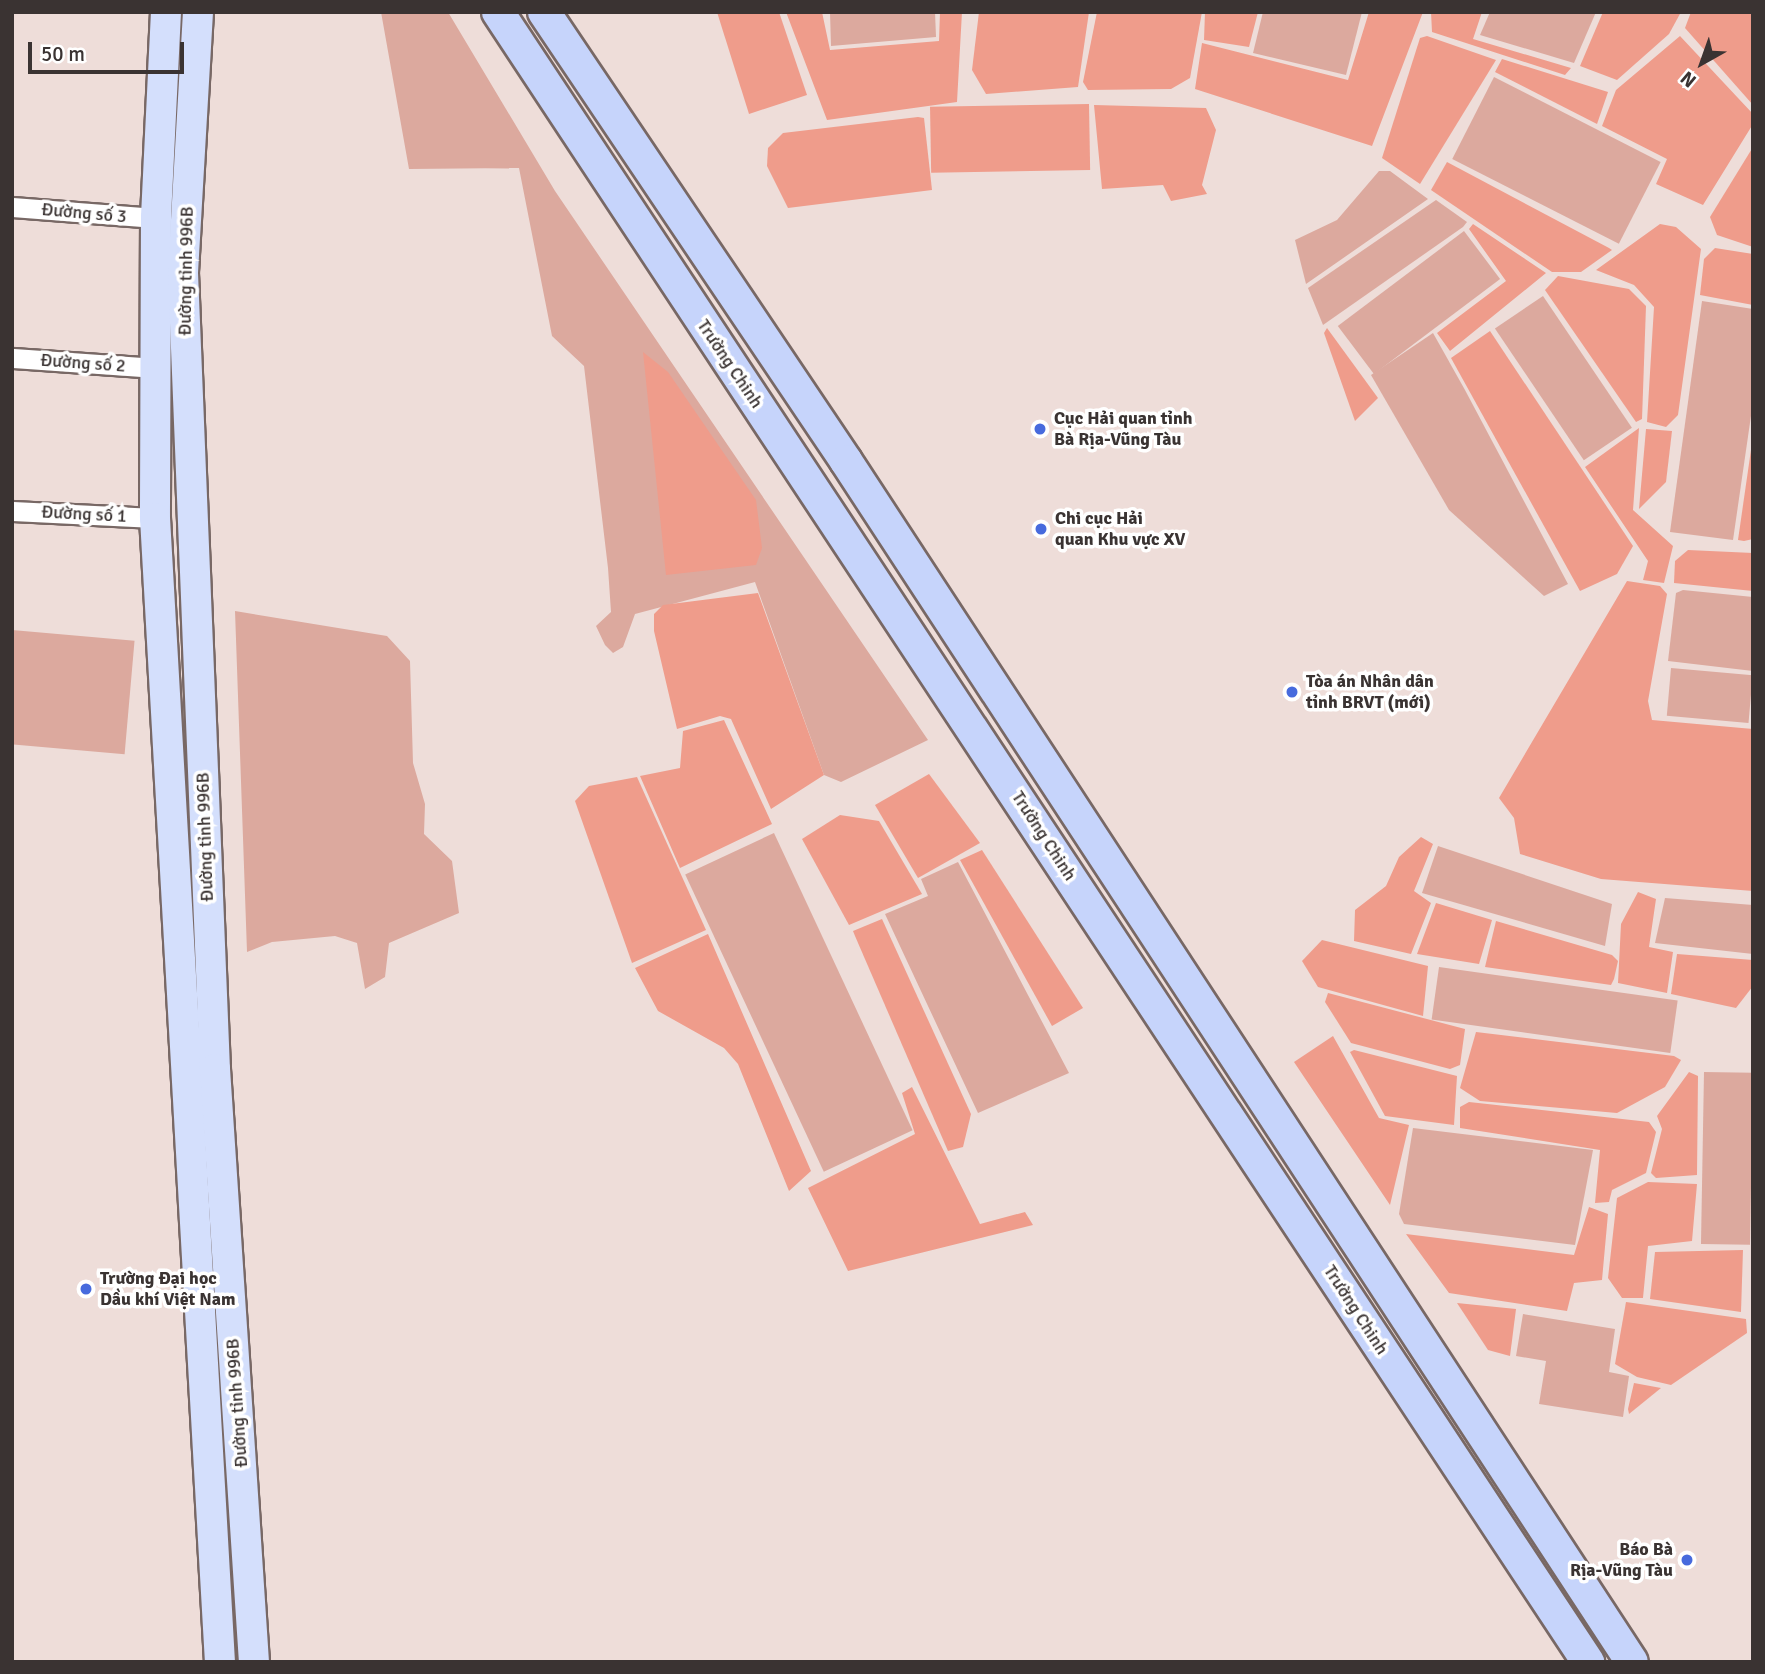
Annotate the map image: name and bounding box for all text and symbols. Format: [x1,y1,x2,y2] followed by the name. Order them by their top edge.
[32,28,187,72] scale bar
[1667,28,1737,98] north arrow
[41,41,85,67] text: 50 m
[1676,66,1701,93] text: N
[41,199,127,227] street label: Đường số 3
[174,206,198,336] street label: Đường tỉnh 996B
[692,316,768,412] street label: Trường Chinh
[40,349,126,377] street label: Đường số 2
[1054,408,1193,450] place label: Cục Hải quan tỉnh Bà Rịa-Vũng Tàu
[1032,421,1048,437] marker: Cục Hải quan tỉnh Bà Rịa-Vũng Tàu
[41,501,127,527] street label: Đường số 1
[1055,508,1185,550] place label: Chi cục Hải quan Khu vực XV
[1033,521,1049,537] marker: Chi cục Hải quan Khu vực XV
[1306,671,1434,714] place label: Tòa án Nhân dân tỉnh BRVT (mới)
[1284,684,1300,700] marker: Tòa án Nhân dân tỉnh BRVT (mới)
[192,772,218,902] street label: Đường tỉnh 996B
[1007,787,1081,885] street label: Trường Chinh
[1319,1261,1393,1359] street label: Trường Chinh
[100,1268,236,1310] place label: Trường Đại học Dầu khí Việt Nam
[78,1281,94,1297] marker: Trường Đại học Dầu khí Việt Nam
[222,1338,252,1468] street label: Đường tỉnh 996B
[1570,1539,1673,1582] place label: Báo Bà Rịa-Vũng Tàu
[1679,1552,1695,1568] marker: Báo Bà Rịa-Vũng Tàu

